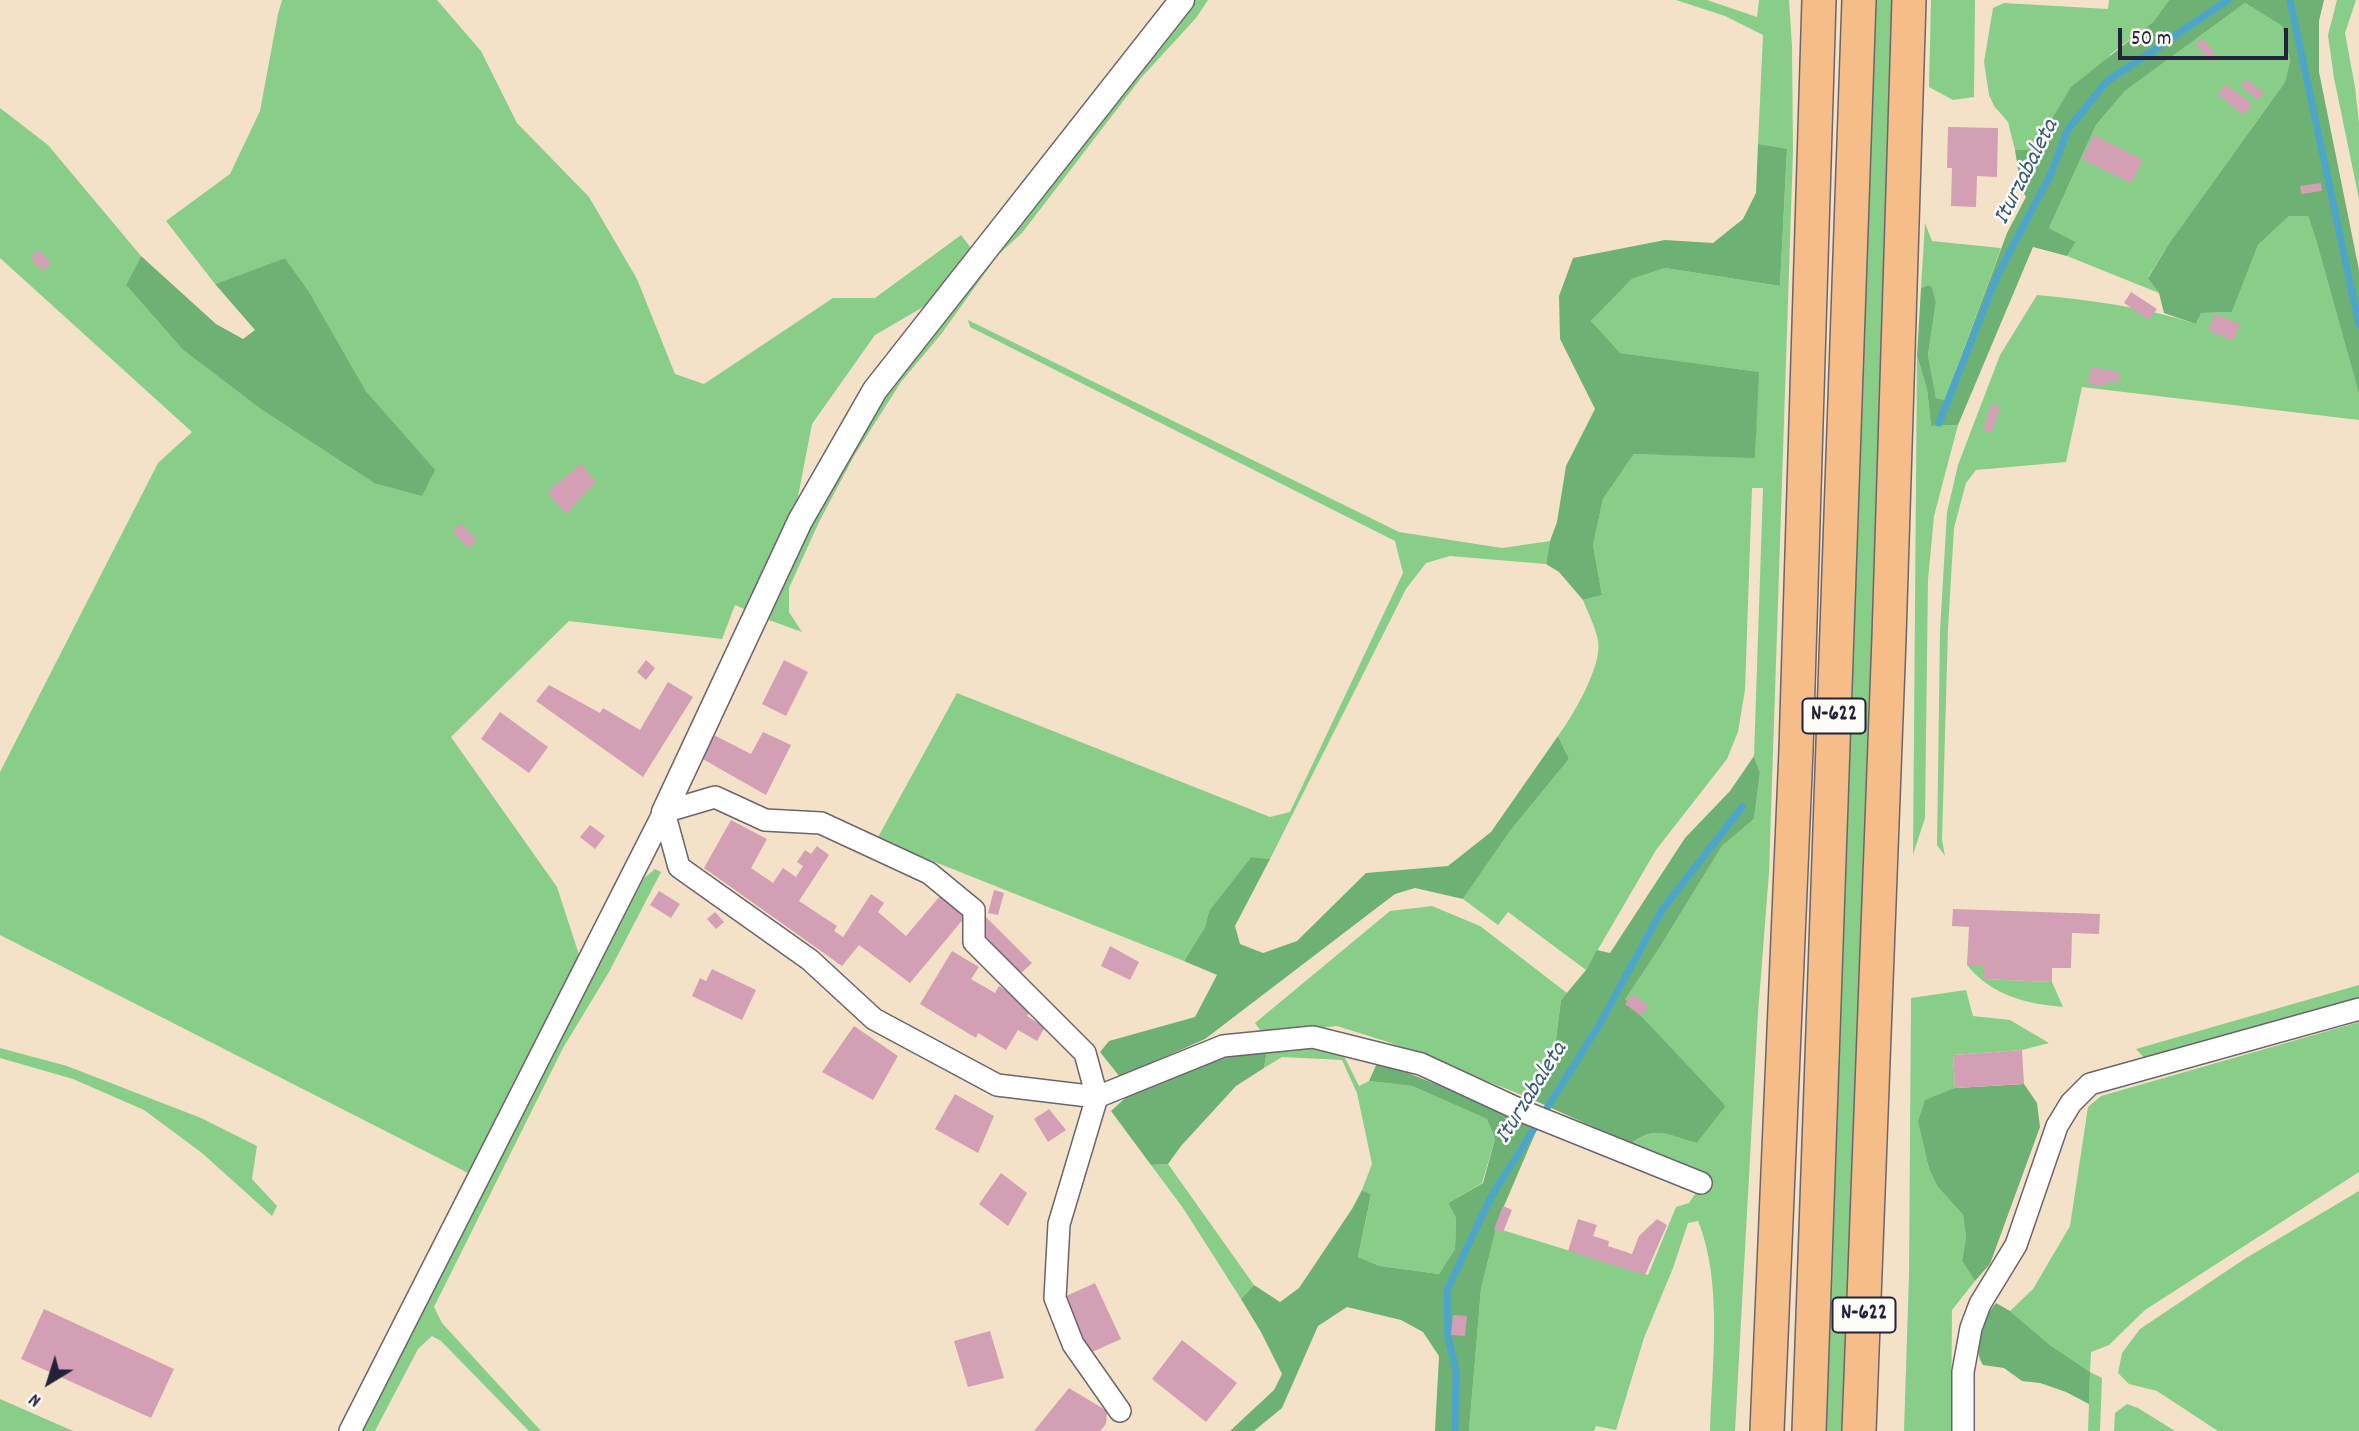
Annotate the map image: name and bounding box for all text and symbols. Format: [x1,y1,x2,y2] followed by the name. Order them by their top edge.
[2121,14,2291,58] scale bar
[2131,25,2171,55] text: 50 m
[1989,116,2067,230] water label: Iturzabaleta
[1802,698,1866,734] road number: N-622
[1491,1038,1575,1150] water label: Iturzabaleta
[1832,1298,1896,1332] road number: N-622
[14,1347,84,1417] north arrow
[24,1385,48,1412] text: N

